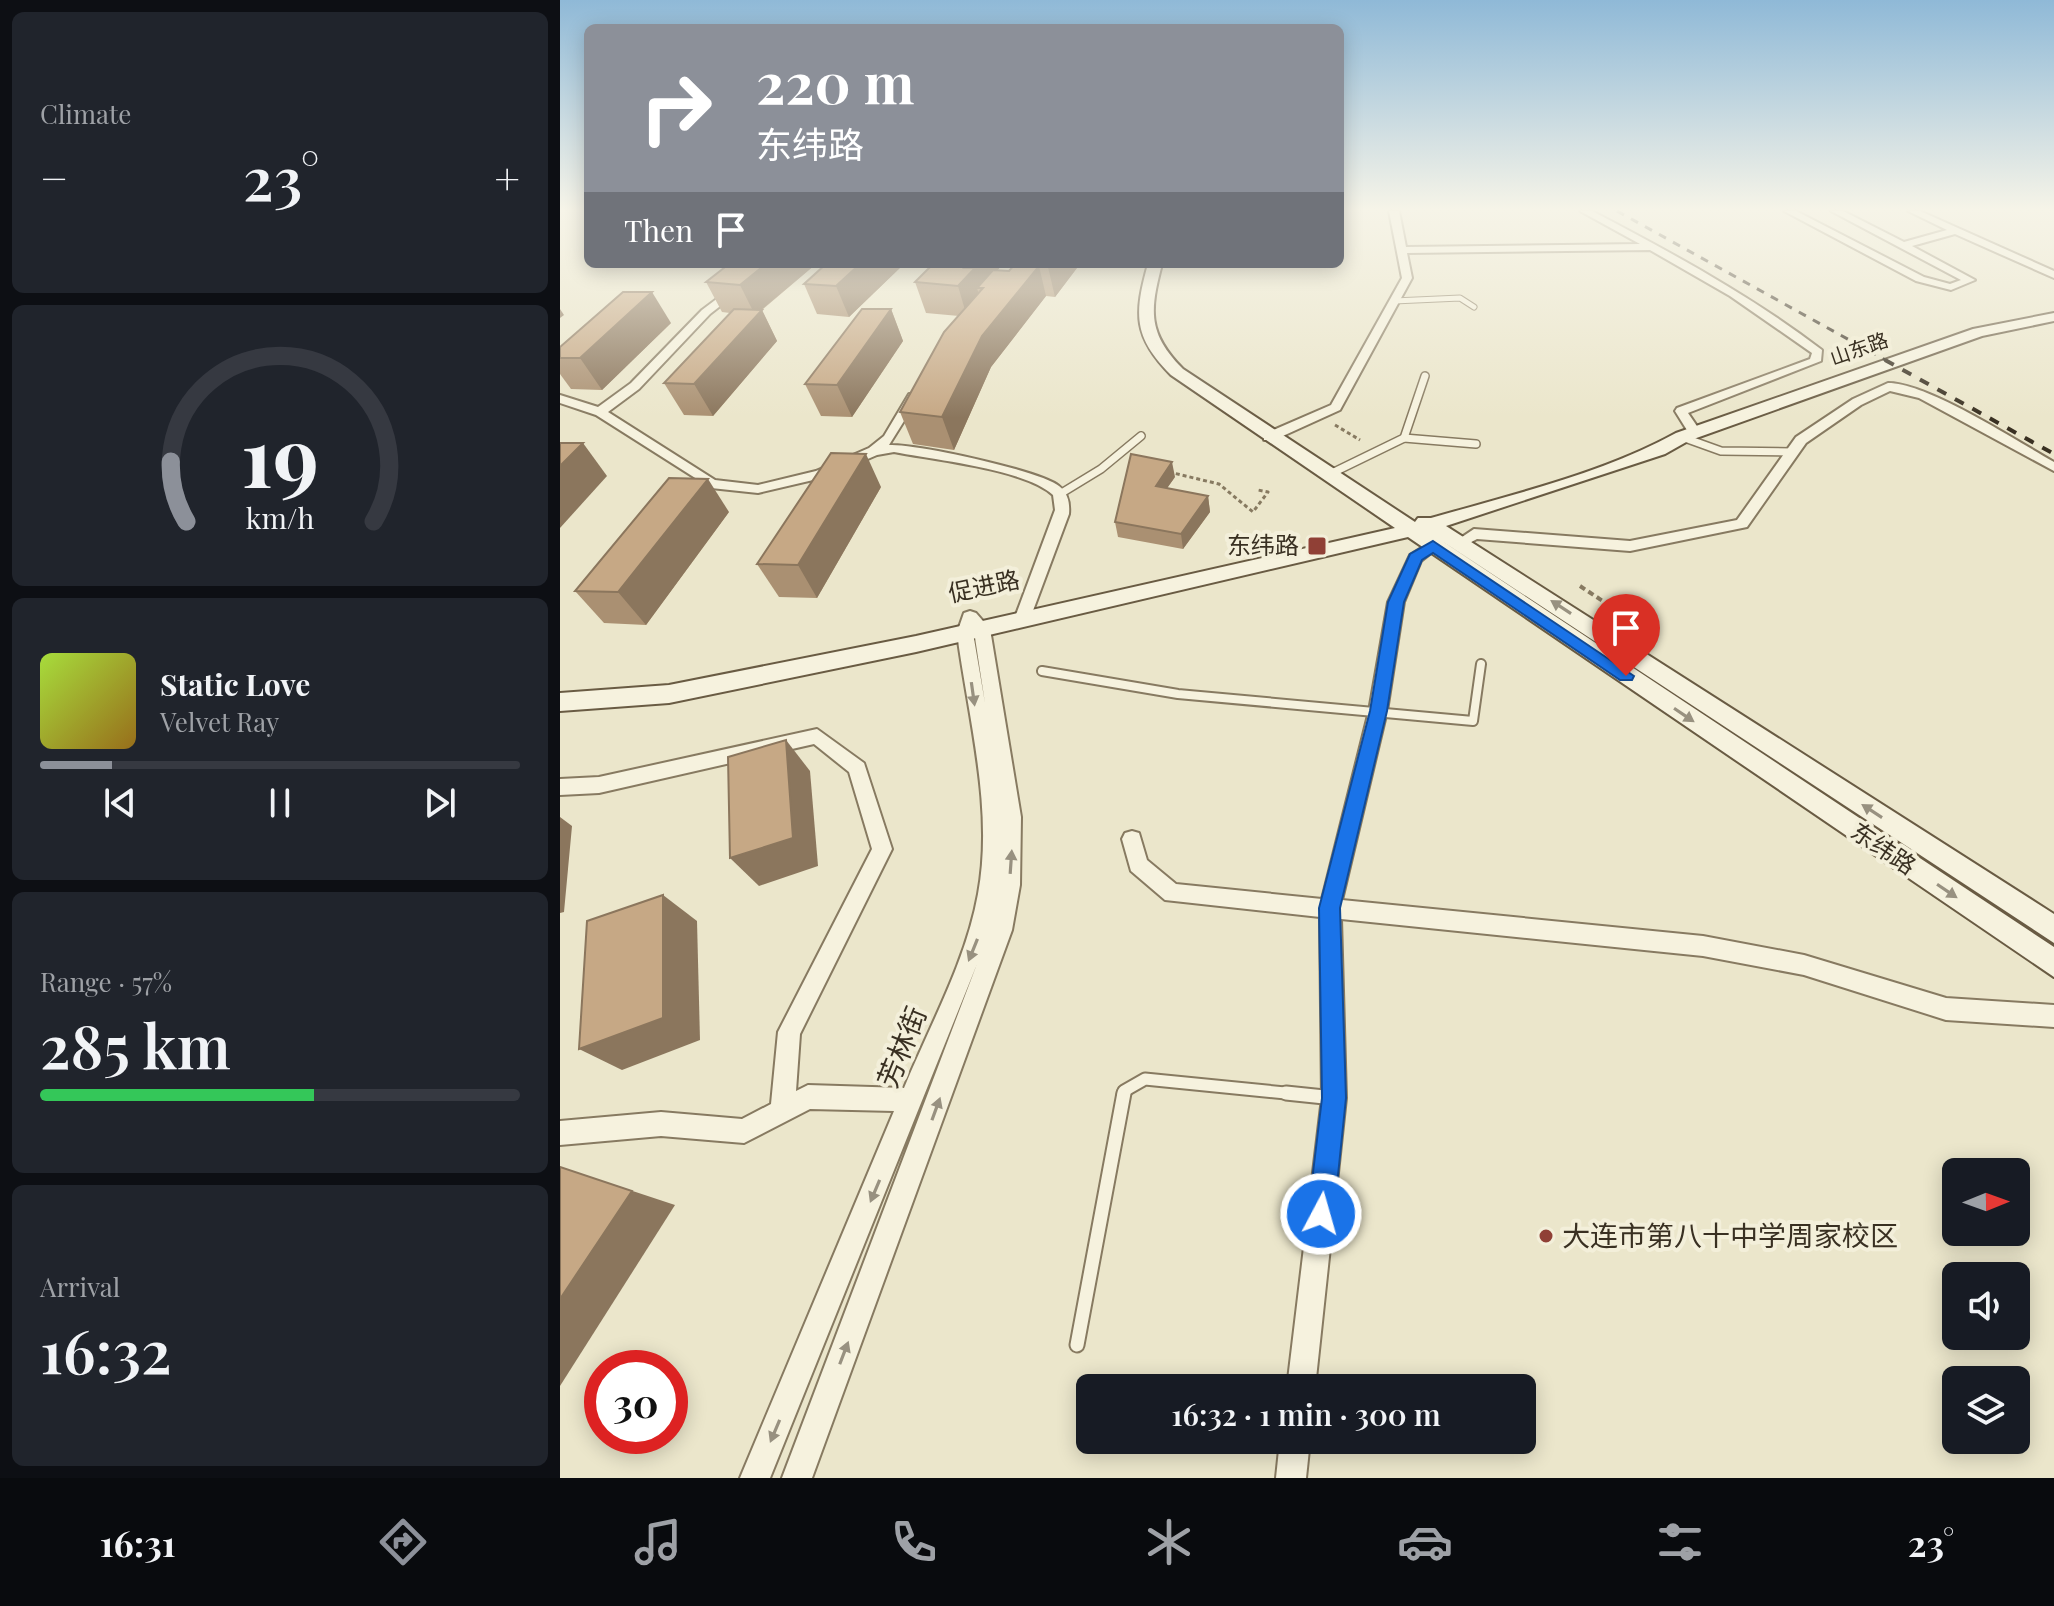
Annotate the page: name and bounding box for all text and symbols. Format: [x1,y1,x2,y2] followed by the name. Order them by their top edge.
[756,44,914,119] text: 220 m
[624,56,728,160] icon: right
[40,96,131,131] text: Climate
[756,119,864,167] text: 东纬路
[243,136,320,216] text: 23°
[40,147,68,206] text: −
[494,147,520,206] text: +
[709,208,753,252] icon: arrive
[624,210,693,250] text: Then
[1826,325,1891,370] street label: 山东路
[241,397,319,508] text: 19
[246,498,314,536] text: km/h
[1227,528,1299,560] place label: 东纬路
[1306,535,1328,557] marker: 东纬路
[945,562,1022,608] street label: 促进路
[1592,594,1660,676] pin
[1550,599,1571,614] one-way arrow
[1604,606,1648,650] icon: arrive
[160,664,310,704] text: Static Love
[967,682,980,707] one-way arrow
[160,704,279,739] text: Velvet Ray
[1674,707,1695,722] one-way arrow
[98,781,142,825] icon: previous
[258,781,302,825] icon: pause
[418,781,462,825] icon: next
[1861,803,1882,818] one-way arrow
[1845,814,1923,881] street label: 东纬路
[1005,849,1018,874] one-way arrow
[1936,883,1957,898] one-way arrow
[966,938,979,962] one-way arrow
[40,964,172,999] text: Range · 57%
[868,1001,933,1092] street label: 芳林街
[40,1004,231,1084] text: 285 km
[930,1097,942,1121] one-way arrow
[1942,1158,2030,1246] north arrow
[1942,1158,2030,1454] map controls
[1279,1172,1363,1256] position arrow
[868,1179,881,1203] one-way arrow
[1562,1216,1898,1253] place label: 大连市第八十中学周家校区
[1537,1227,1555,1245] marker: 大连市第八十中学周家校区
[1942,1262,2030,1350] button: sound
[40,1269,120,1304] text: Arrival
[40,1309,172,1389] text: 16:32
[838,1341,851,1365] one-way arrow
[584,1350,688,1454] speed limit sign: 30
[1942,1366,2030,1454] button: layers
[1171,1394,1441,1434] text: 16:32 · 1 min · 300 m
[768,1419,781,1443] one-way arrow
[375,1514,431,1570] icon: directions
[630,1514,686,1570] icon: music
[886,1514,942,1570] icon: phone
[1141,1514,1197,1570] icon: climate
[1397,1514,1453,1570] icon: car
[1652,1514,1708,1570] icon: filters
[100,1518,176,1566] text: 16:31
[1908,1518,1954,1566] text: 23°

